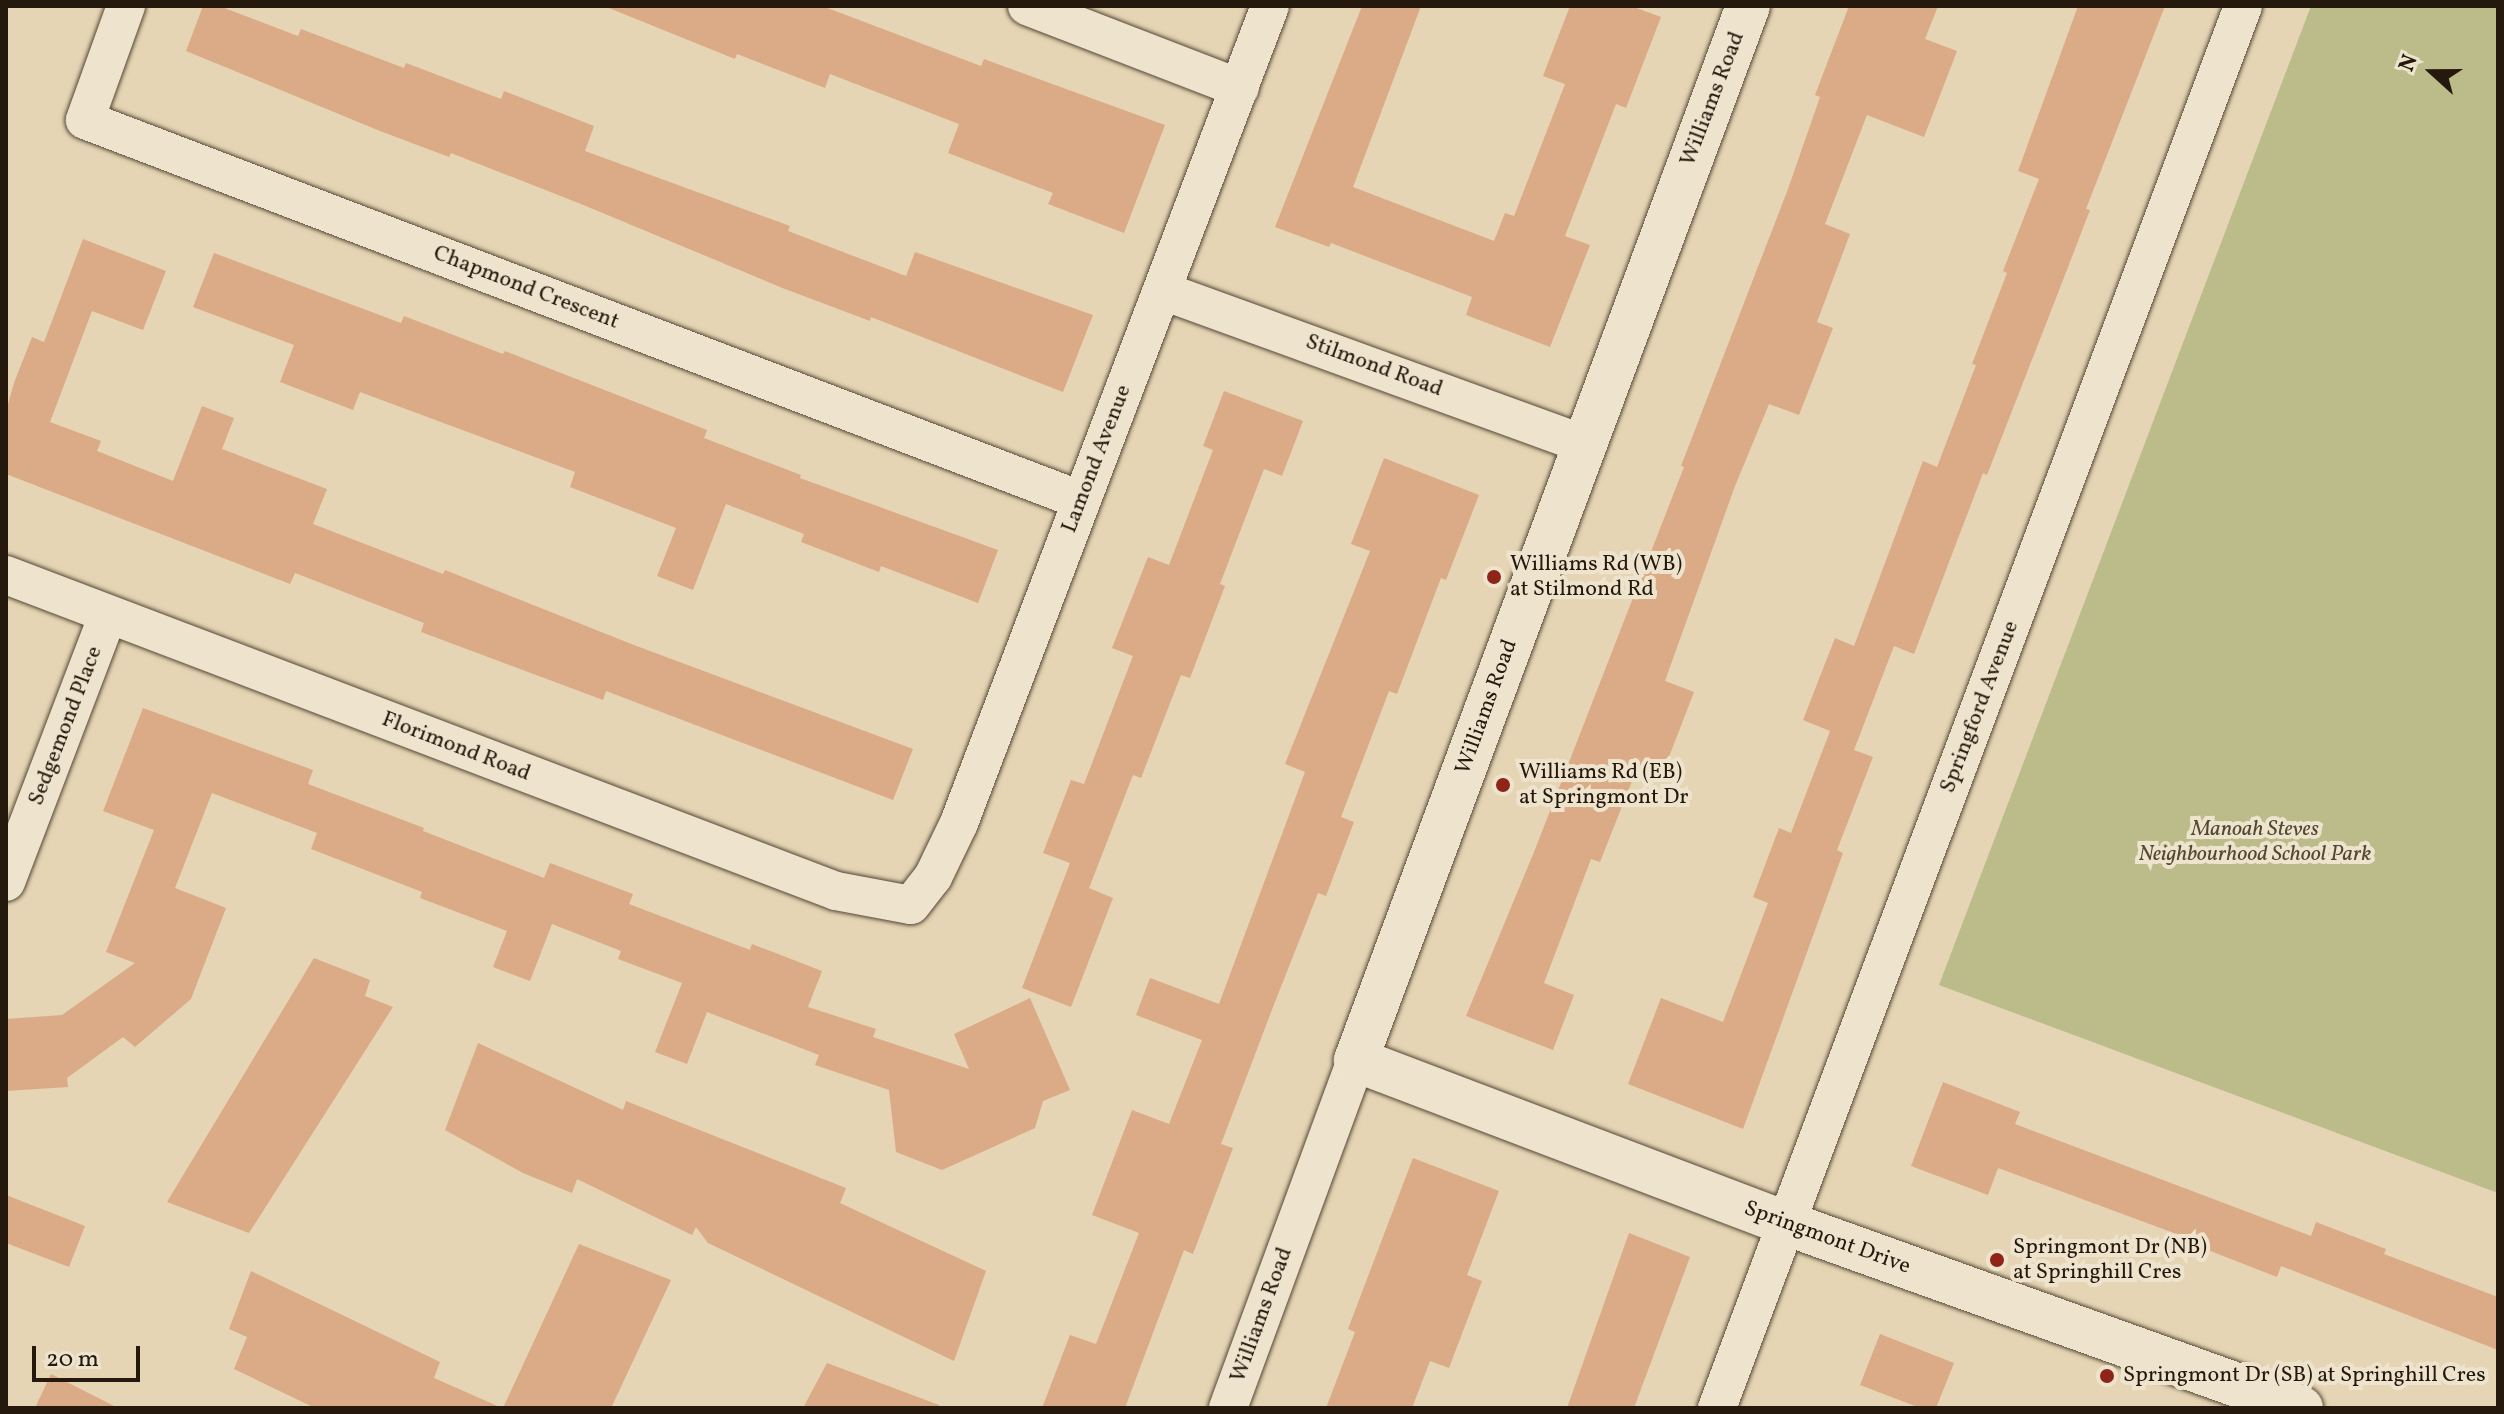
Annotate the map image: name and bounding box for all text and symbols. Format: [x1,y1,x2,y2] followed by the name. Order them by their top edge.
[1675,28,1751,170] street label: Williams Road
[2392,32,2472,112] north arrow
[2392,50,2426,76] text: N
[429,240,623,336] street label: Chapmond Crescent
[1302,329,1446,403] street label: Stilmond Road
[1057,381,1137,537] street label: Lamond Avenue
[1510,551,1682,602] place label: Williams Rd (WB) at Stilmond Rd
[1485,568,1503,586] marker: Williams Rd (WB) at Stilmond Rd
[1935,617,2025,797] street label: Springford Avenue
[1450,636,1524,778] street label: Williams Road
[24,643,108,809] street label: Sedgemond Place
[378,706,534,788] street label: Florimond Road
[1519,759,1688,810] place label: Williams Rd (EB) at Springmont Dr
[1494,776,1512,794] marker: Williams Rd (EB) at Springmont Dr
[2139,816,2371,868] park label: Manoah Steves Neighbourhood School Park
[1740,1196,1914,1280] street label: Springmont Drive
[2013,1234,2207,1286] place label: Springmont Dr (NB) at Springhill Cres
[1225,1244,1299,1386] street label: Williams Road
[1988,1251,2006,1269] marker: Springmont Dr (NB) at Springhill Cres
[36,1330,144,1380] scale bar
[46,1343,99,1377] text: 20 m
[2123,1363,2486,1389] place label: Springmont Dr (SB) at Springhill Cres
[2098,1367,2116,1385] marker: Springmont Dr (SB) at Springhill Cres

